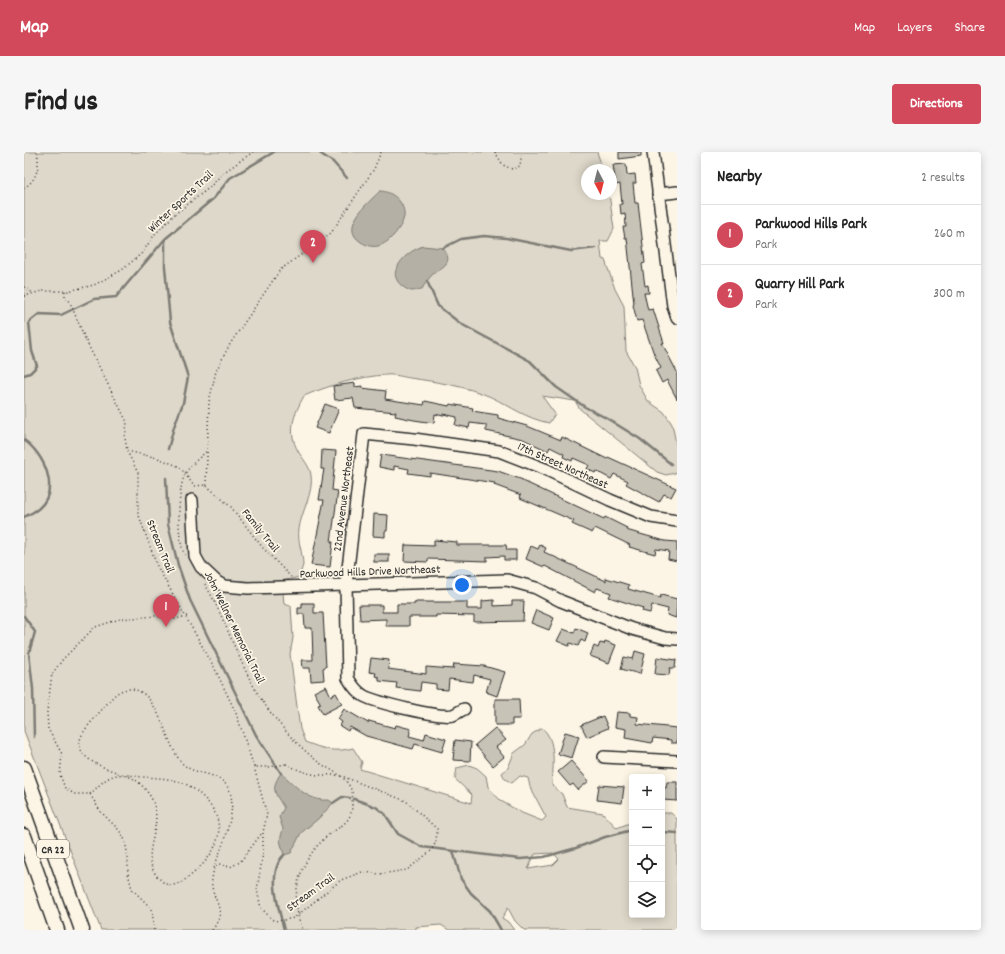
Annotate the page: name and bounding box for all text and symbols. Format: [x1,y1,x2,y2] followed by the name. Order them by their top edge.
[20,15,49,42] text: Map
[854,18,875,38] text: Map
[897,18,932,38] text: Layers
[954,18,985,38] text: Share
[24,84,98,124] text: Find us
[892,84,981,124] button: Directions
[581,164,617,200] north arrow
[717,166,761,190] text: Nearby
[144,167,218,237] street label: Winter Sports Trail
[921,169,965,188] text: 2 results
[755,214,867,236] text: Parkwood Hills Park
[729,225,731,244] text: 1
[934,225,965,244] text: 260 m
[300,230,326,263] pin: 2
[755,236,777,255] text: Park
[755,274,844,296] text: Quarry Hill Park
[727,285,733,304] text: 2
[933,285,965,304] text: 300 m
[755,296,777,315] text: Park
[514,439,611,494] street label: 17th Street Northeast
[330,445,359,553] street label: 22nd Avenue Northeast
[237,505,283,557] street label: Family Trail
[141,517,178,576] street label: Stream Trail
[299,562,441,583] street label: Parkwood Hills Drive Northeast
[199,569,268,687] street label: John Wellner Memorial Trail
[452,575,472,595] your location
[153,594,179,627] pin: 1
[629,774,665,918] map controls
[629,774,665,810] button: +
[629,810,665,846] button: −
[37,840,69,858] road number: CR 22
[629,846,665,882] button: locate
[283,870,339,917] street label: Stream Trail
[629,882,665,918] button: layers

